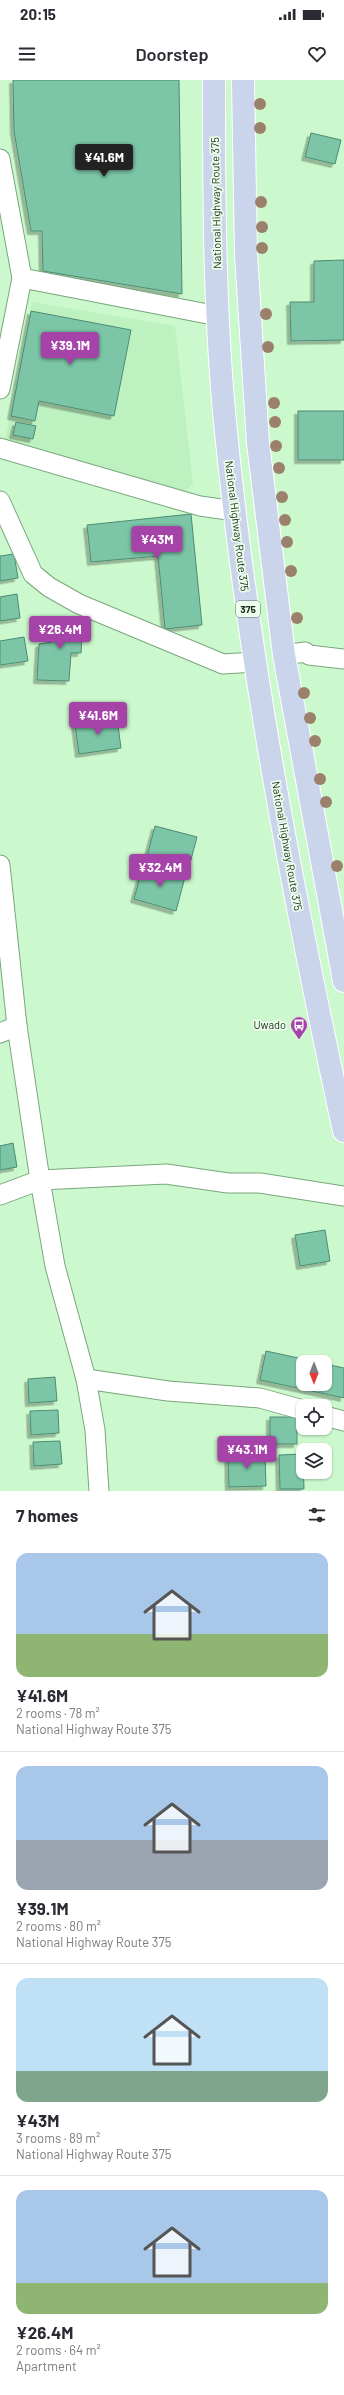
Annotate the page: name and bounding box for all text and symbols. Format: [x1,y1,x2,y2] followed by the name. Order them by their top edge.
[20,5,56,23] text: 20:15
[16,43,38,65] icon: menu
[135,43,209,65] text: Doorstep
[306,43,328,65] icon: heart
[208,137,223,269] street label: National Highway Route 375
[71,144,137,178] pin: ¥41.6M
[84,149,124,165] text: ¥41.6M
[37,332,103,366] pin: ¥39.1M
[50,337,90,353] text: ¥39.1M
[223,460,252,592] street label: National Highway Route 375
[133,526,181,560] pin: ¥43M
[140,531,174,547] text: ¥43M
[236,601,260,617] road number: 375
[27,616,93,650] pin: ¥26.4M
[38,621,82,637] text: ¥26.4M
[65,702,131,736] pin: ¥41.6M
[78,707,118,723] text: ¥41.6M
[270,780,305,912] street label: National Highway Route 375
[127,854,193,888] pin: ¥32.4M
[138,859,182,875] text: ¥32.4M
[289,1015,309,1040] bus stop icon: Uwado
[253,1018,286,1031] place label: Uwado
[296,1355,332,1391] north arrow
[296,1355,332,1479] map controls
[296,1399,332,1435] button: locate
[214,1436,280,1470] pin: ¥43.1M
[226,1441,268,1457] text: ¥43.1M
[296,1443,332,1479] button: layers
[306,1504,328,1526] icon: filters
[16,1505,78,1525] text: 7 homes
[136,1579,208,1651] icon: home
[16,1685,68,1705] text: ¥41.6M
[16,1705,100,1721] text: 2 rooms · 78 m²
[16,1721,171,1737] text: National Highway Route 375
[136,1792,208,1864] icon: home
[16,1898,69,1918] text: ¥39.1M
[16,1918,101,1934] text: 2 rooms · 80 m²
[16,1934,171,1950] text: National Highway Route 375
[136,2004,208,2076] icon: home
[16,2110,59,2130] text: ¥43M
[16,2130,100,2146] text: 3 rooms · 89 m²
[16,2146,171,2162] text: National Highway Route 375
[136,2216,208,2288] icon: home
[16,2322,73,2342] text: ¥26.4M
[16,2342,101,2358] text: 2 rooms · 64 m²
[16,2358,77,2374] text: Apartment

